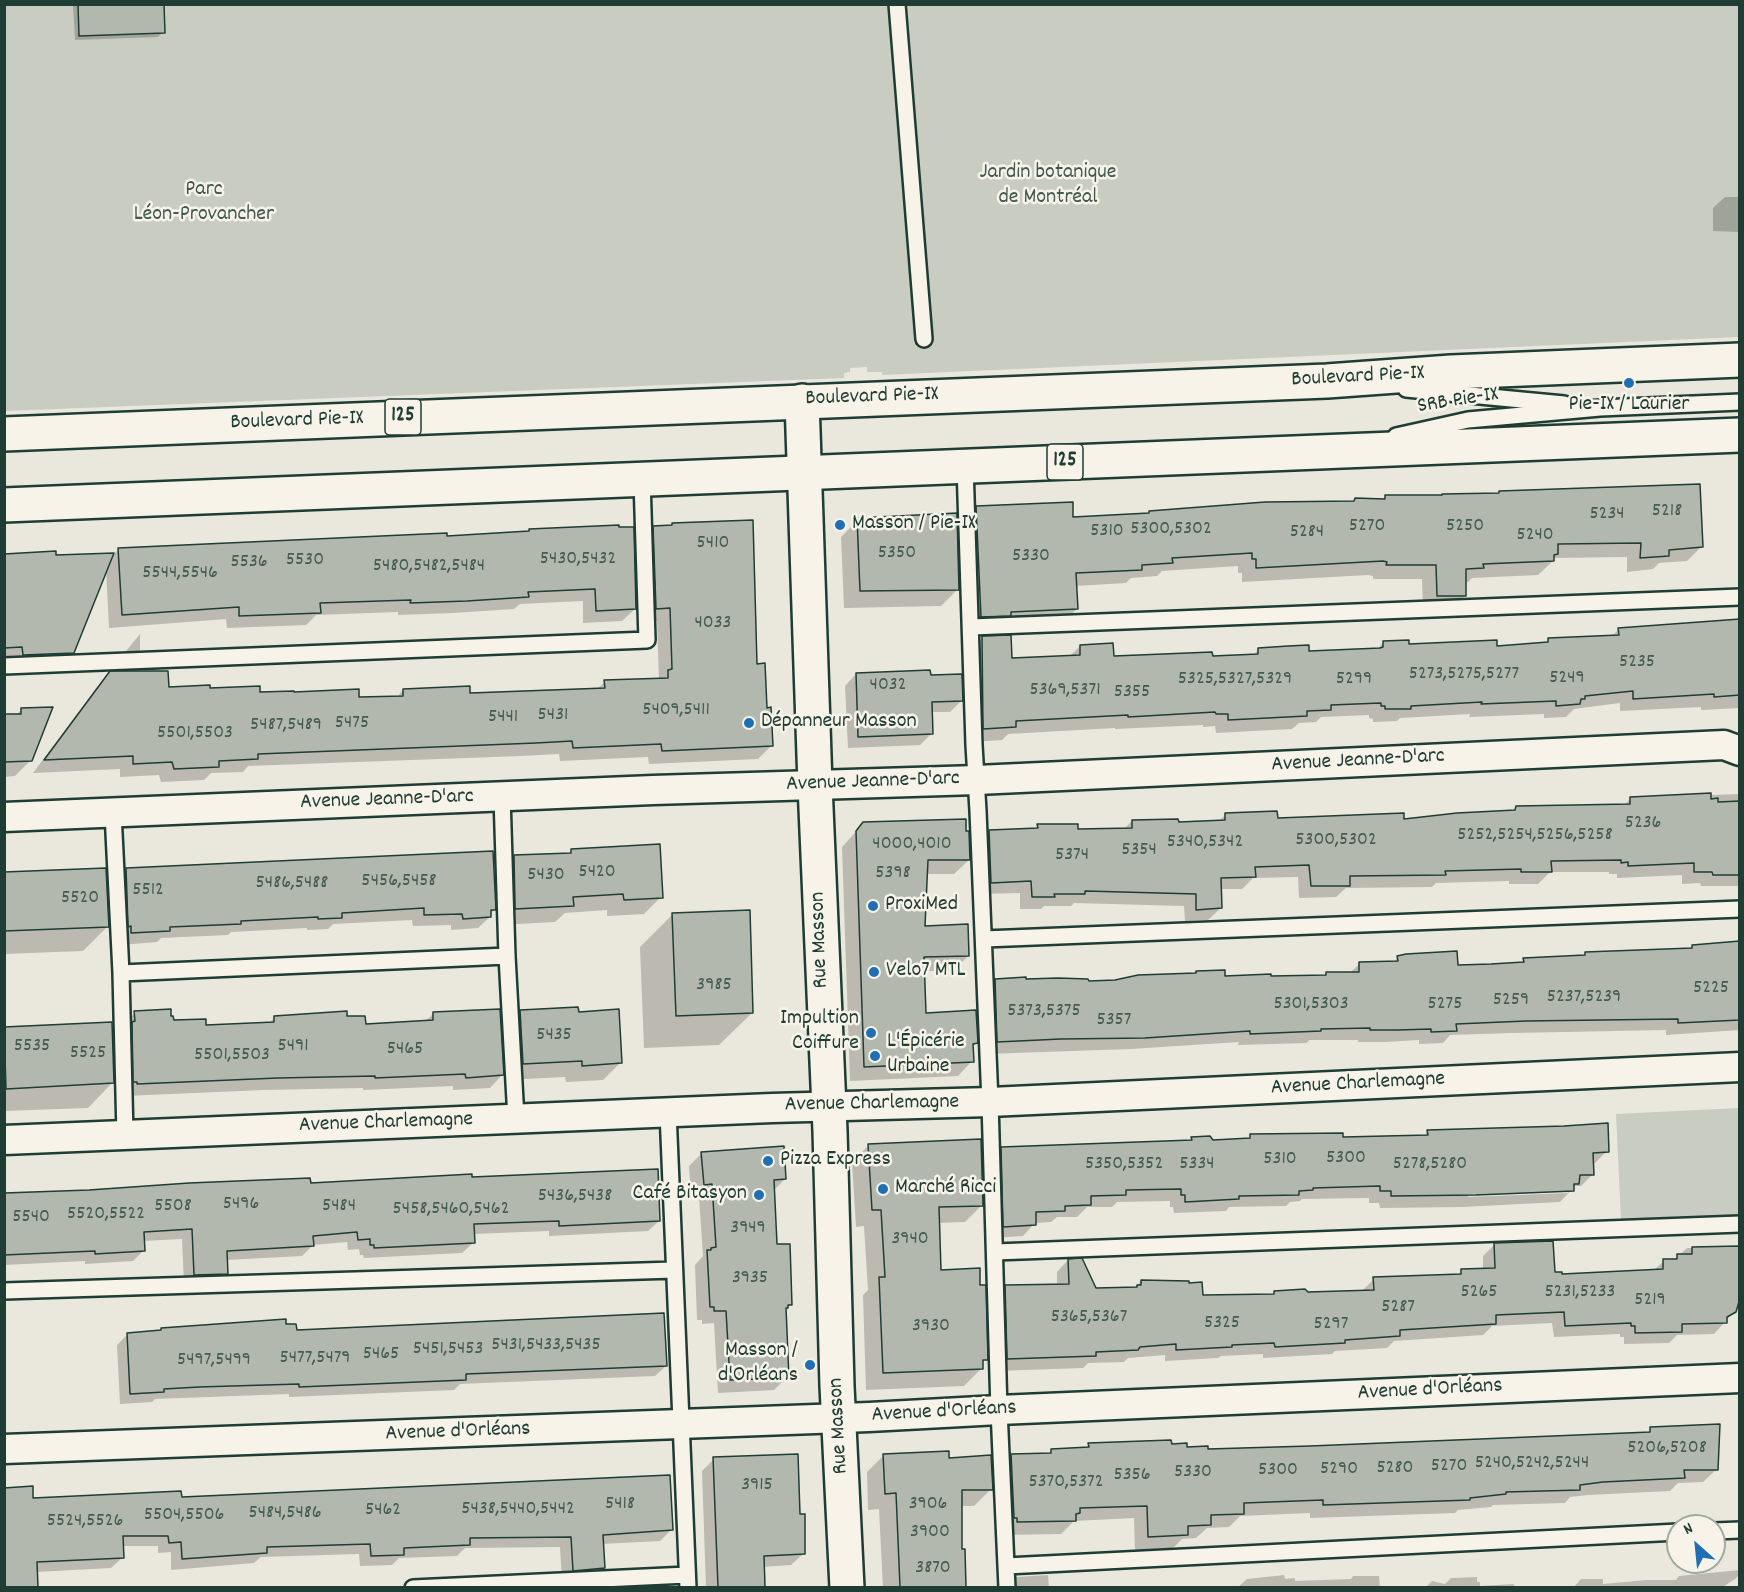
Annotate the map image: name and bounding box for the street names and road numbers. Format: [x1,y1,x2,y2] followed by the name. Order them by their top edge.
[1291,361,1425,395] street label: Boulevard Pie-IX
[805,382,939,414] street label: Boulevard Pie-IX
[1416,383,1500,421] street label: SRB Pie-IX
[385,399,421,435] road number: 125
[230,406,364,438] street label: Boulevard Pie-IX
[1047,444,1083,480] road number: 125
[1271,744,1445,780] street label: Avenue Jeanne-D'arc
[786,767,960,799] street label: Avenue Jeanne-D'arc
[300,785,474,817] street label: Avenue Jeanne-D'arc
[806,891,836,989] street label: Rue Masson
[1270,1067,1446,1103] street label: Avenue Charlemagne
[785,1090,959,1120] street label: Avenue Charlemagne
[298,1108,474,1140] street label: Avenue Charlemagne
[1357,1374,1503,1408] street label: Avenue d'Orléans
[824,1377,856,1475] street label: Rue Masson
[871,1396,1017,1430] street label: Avenue d'Orléans
[385,1417,531,1449] street label: Avenue d'Orléans

